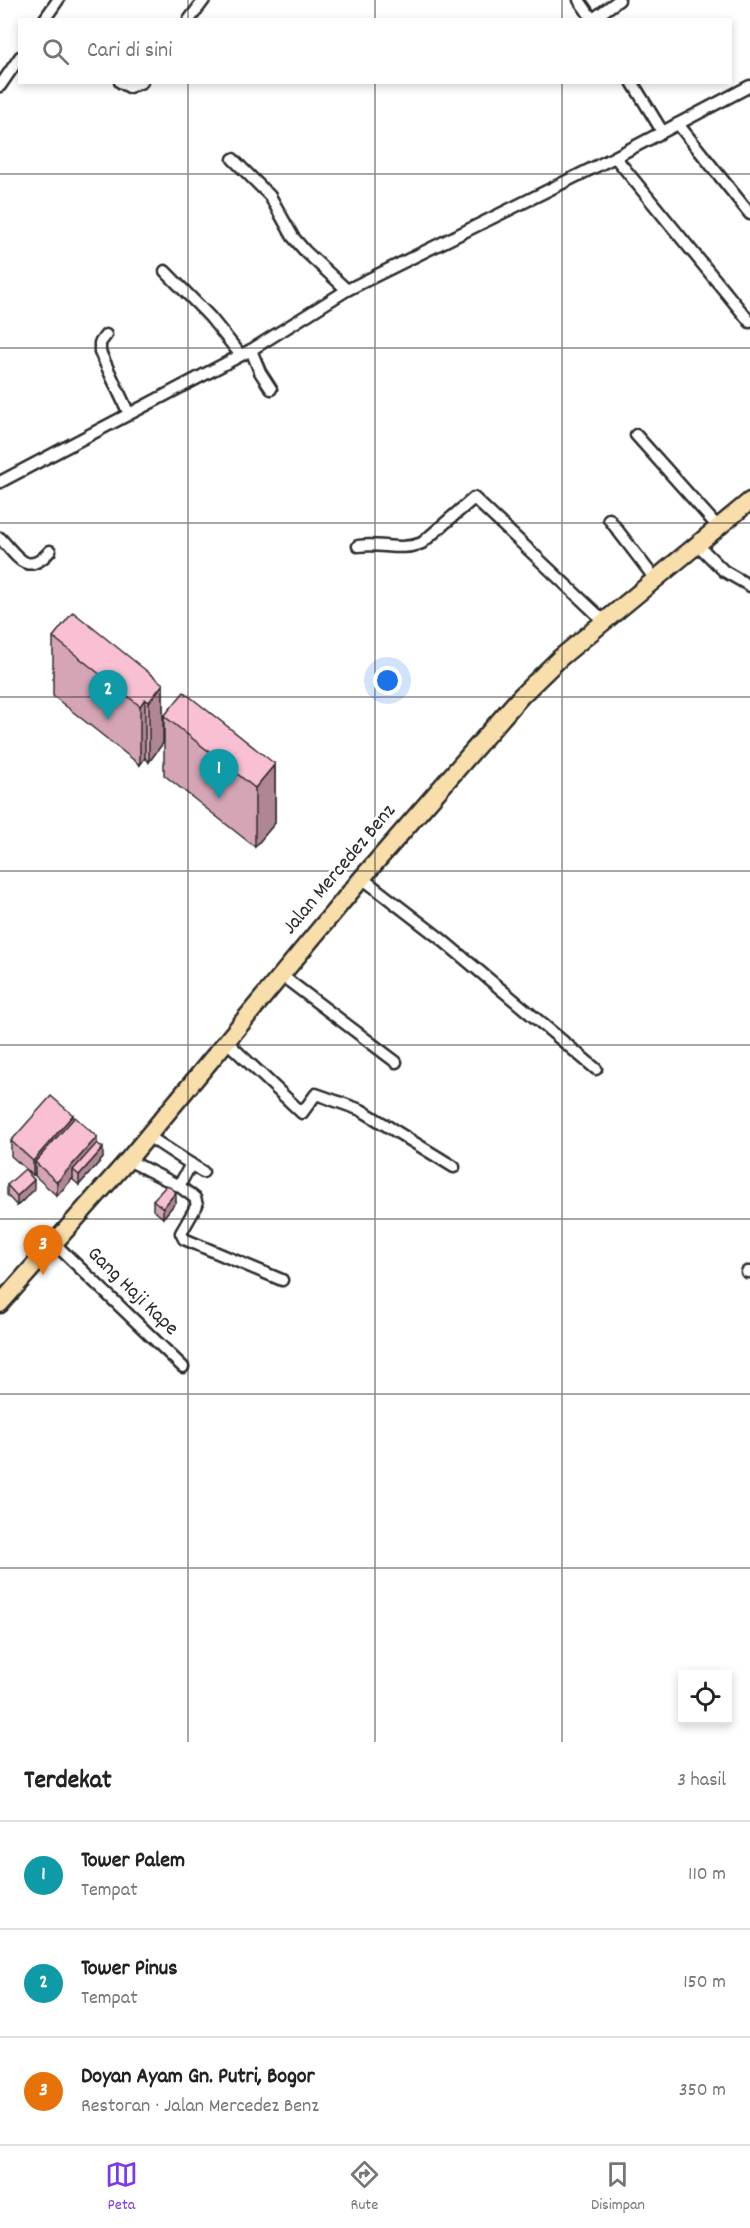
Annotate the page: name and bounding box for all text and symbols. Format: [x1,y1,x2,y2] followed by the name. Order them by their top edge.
[18,18,732,84] search box
[39,35,72,68] icon: search
[87,36,172,67] text: Cari di sini
[373,666,402,695] your location
[88,670,128,720] pin: 2
[200,750,238,799] pin: 1
[276,798,404,942] street label: Jalan Mercedez Benz
[24,1226,63,1275] pin: 3
[79,1240,185,1344] street label: Gang Haji Kape
[678,1670,732,1724] map controls
[678,1670,732,1724] button: locate
[24,1763,112,1800] text: Terdekat
[677,1767,726,1795] text: 3 hasil
[81,1846,185,1877] text: Tower Palem
[41,1861,46,1889] text: 1
[688,1861,726,1889] text: 110 m
[81,1877,138,1905] text: Tempat
[81,1954,178,1985] text: Tower Pinus
[39,1969,48,1997] text: 2
[683,1969,726,1997] text: 150 m
[81,1985,138,2013] text: Tempat
[81,2062,315,2093] text: Doyan Ayam Gn. Putri, Bogor
[39,2077,48,2105] text: 3
[679,2077,726,2105] text: 350 m
[81,2093,319,2121] text: Restoran · Jalan Mercedez Benz
[105,2158,138,2217] tab: Peta
[348,2158,381,2217] tab: Rute
[591,2158,645,2217] tab: Disimpan

